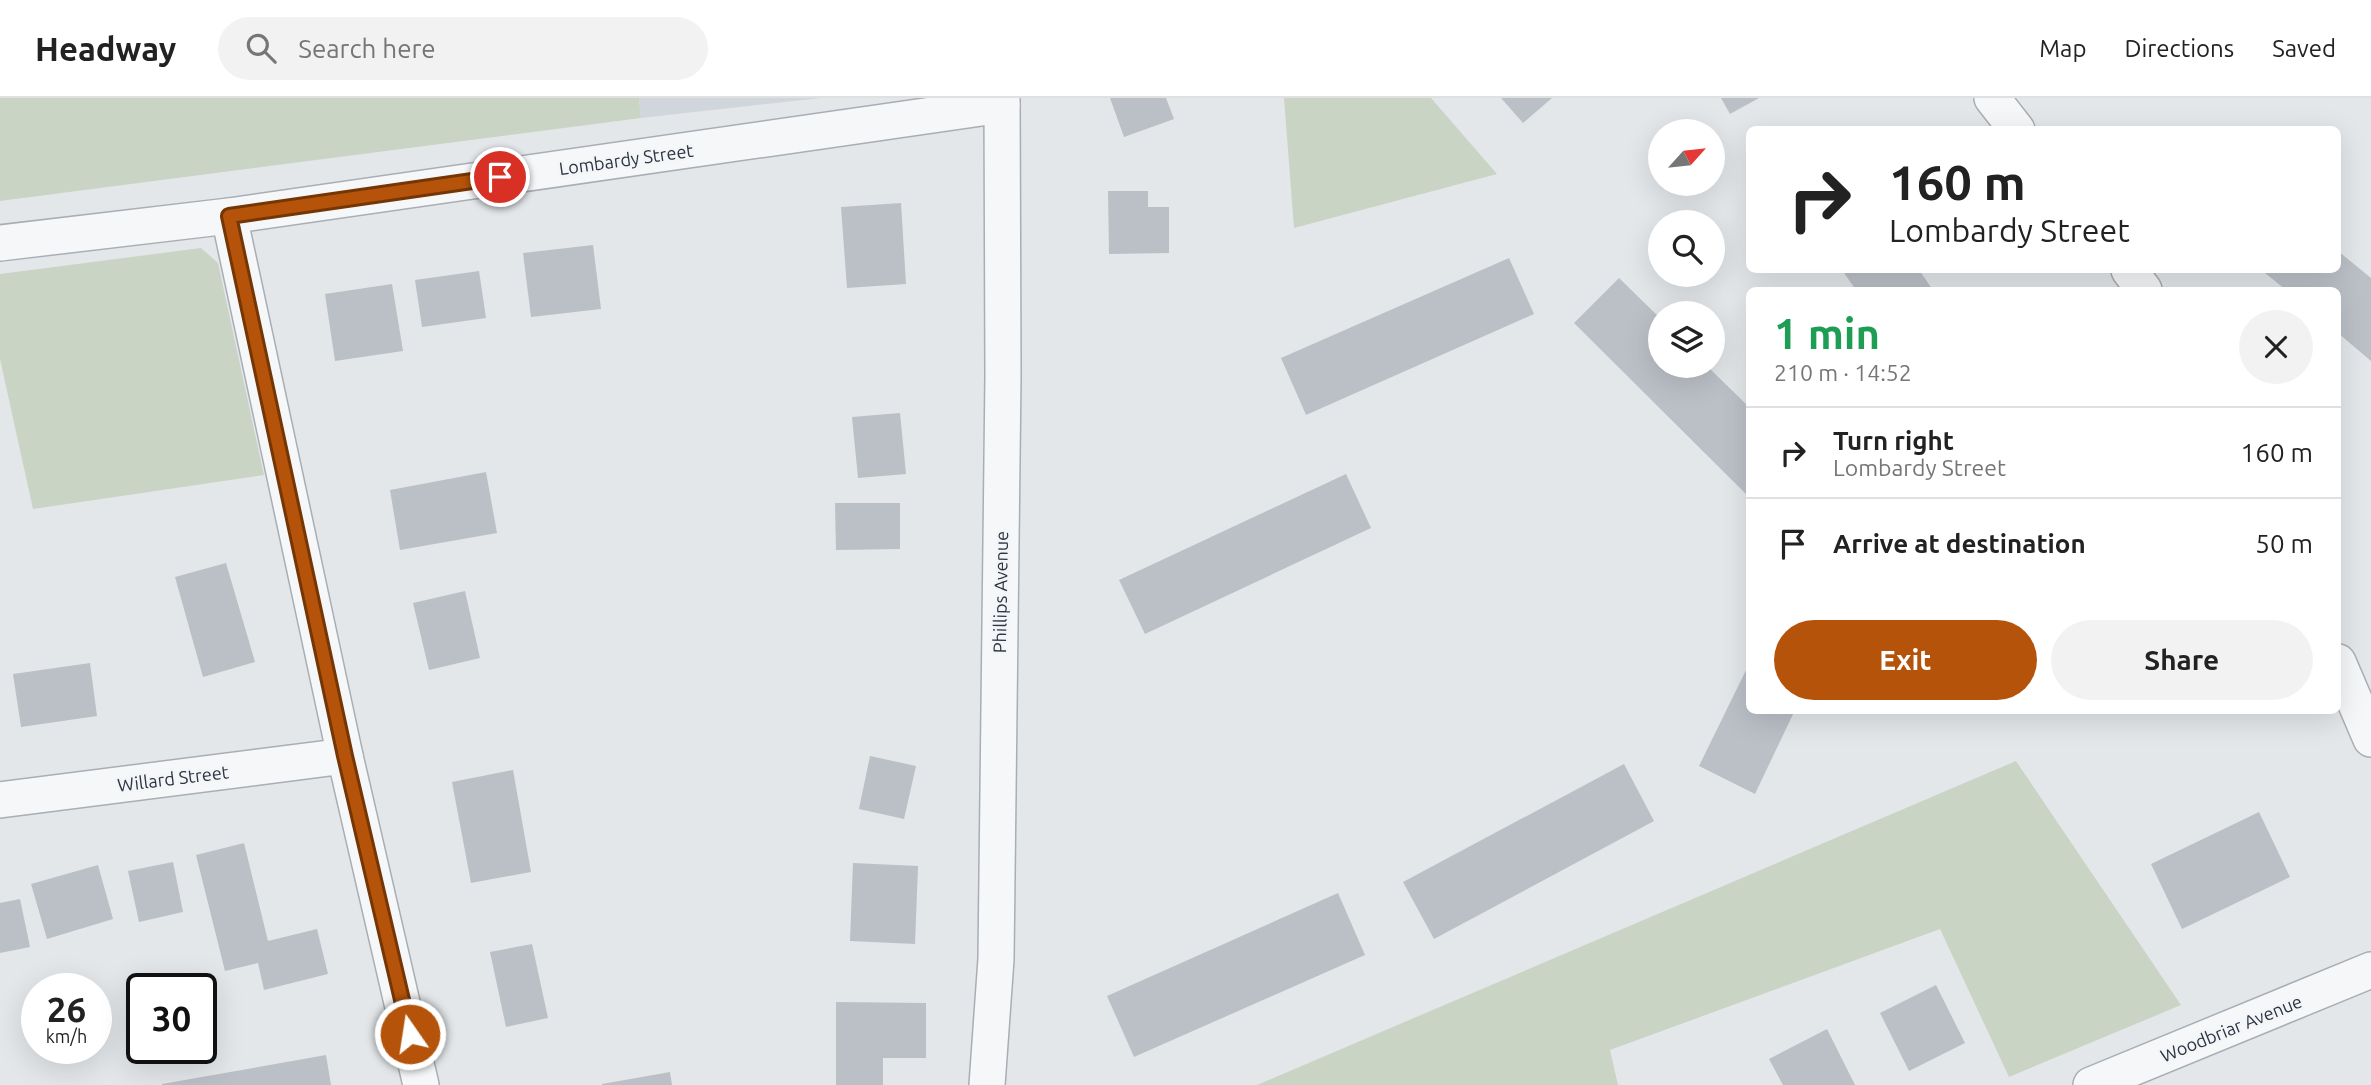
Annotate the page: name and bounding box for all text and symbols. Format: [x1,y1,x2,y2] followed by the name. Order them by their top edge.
[218,17,708,80] search box
[242,29,280,67] icon: search
[35,30,176,67] text: Headway
[298,34,436,63] text: Search here
[2039,35,2086,62] text: Map
[2124,35,2234,62] text: Directions
[2272,35,2336,62] text: Saved
[1648,119,1726,196] north arrow
[1648,119,1725,378] map controls
[558,140,694,178] street label: Lombardy Street
[470,147,530,207] pin
[1774,154,1865,245] icon: right
[1889,154,2026,209] text: 160 m
[481,158,519,196] icon: arrive
[1648,210,1725,287] button: search
[1889,212,2130,248] text: Lombardy Street
[1648,301,1725,378] button: layers
[1774,310,1880,357] text: 1 min
[2239,310,2313,384] button: close
[1774,360,1912,385] text: 210 m · 14:52
[1833,426,1954,455] text: Turn right
[1774,434,1812,472] icon: right
[2241,438,2313,467] text: 160 m
[1833,455,2006,480] text: Lombardy Street
[1774,525,1812,563] icon: arrive
[1833,529,2086,558] text: Arrive at destination
[2255,529,2313,558] text: 50 m
[989,531,1011,653] street label: Phillips Avenue
[1774,620,2037,700] button: Exit
[2051,620,2313,700] button: Share
[116,761,230,795] street label: Willard Street
[126,973,217,1064] speed limit sign: 30
[47,989,86,1029] text: 26
[2157,991,2305,1065] street label: Woodbriar Avenue
[373,997,447,1071] position arrow
[46,1026,87,1046] text: km/h

